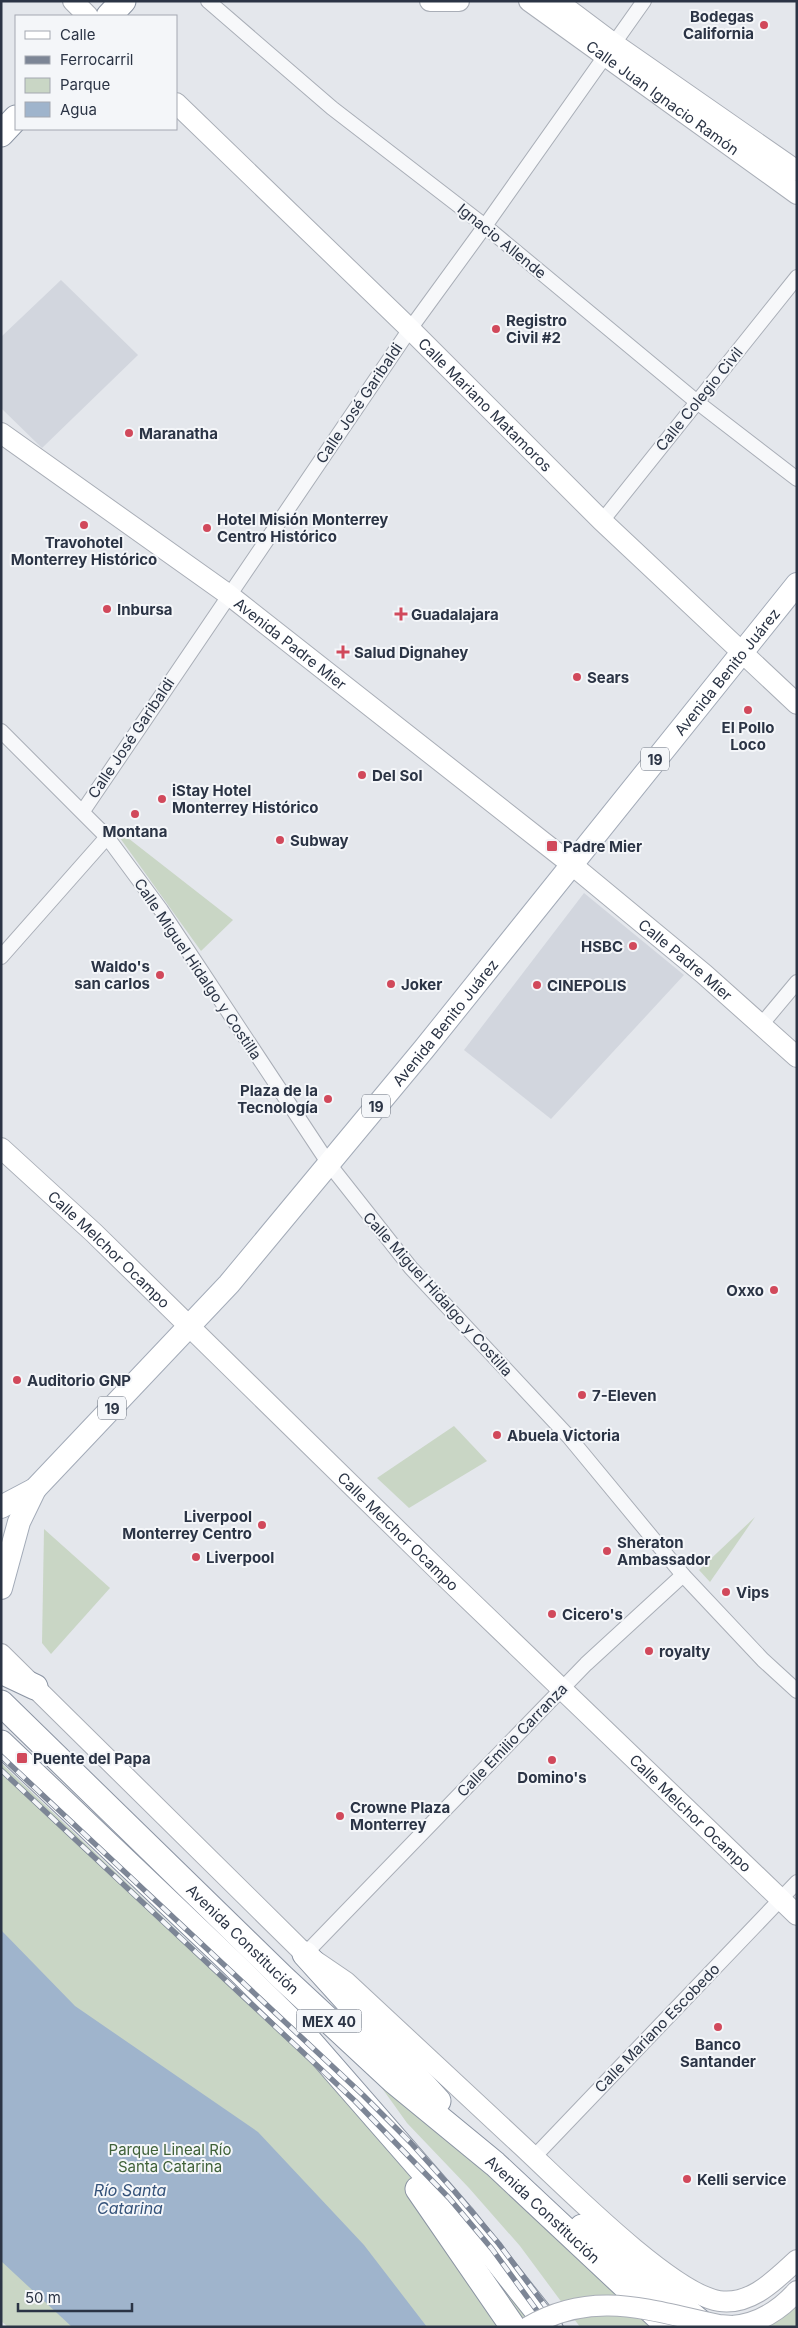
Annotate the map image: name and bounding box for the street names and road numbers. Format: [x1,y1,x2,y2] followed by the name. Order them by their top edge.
[583,36,743,159] street label: Calle Juan Ignacio Ramón
[454,199,550,283] street label: Ignacio Allende
[415,334,556,475] street label: Calle Mariano Matamoros
[312,339,406,467] street label: Calle José Garibaldi
[651,343,747,455] street label: Calle Colegio Civil
[231,593,351,694] street label: Avenida Padre Mier
[670,604,784,739] street label: Avenida Benito Juárez
[84,674,178,802] street label: Calle José Garibaldi
[641,748,669,771] road number: 19
[130,875,266,1063] street label: Calle Miguel Hidalgo y Costilla
[635,915,737,1005] street label: Calle Padre Mier
[388,955,502,1090] street label: Avenida Benito Juárez
[362,1094,390,1118] road number: 19
[44,1186,174,1312] street label: Calle Melchor Ocampo
[359,1208,517,1380] street label: Calle Miguel Hidalgo y Costilla
[98,1396,126,1420] road number: 19
[334,1468,463,1594] street label: Calle Melchor Ocampo
[453,1679,571,1801] street label: Calle Emilio Carranza
[626,1750,756,1876] street label: Calle Melchor Ocampo
[183,1880,303,1998] street label: Avenida Constitución
[590,1959,724,2097] street label: Calle Mariano Escobedo
[296,2010,362,2032] road number: MEX 40
[482,2151,604,2267] street label: Avenida Constitución

